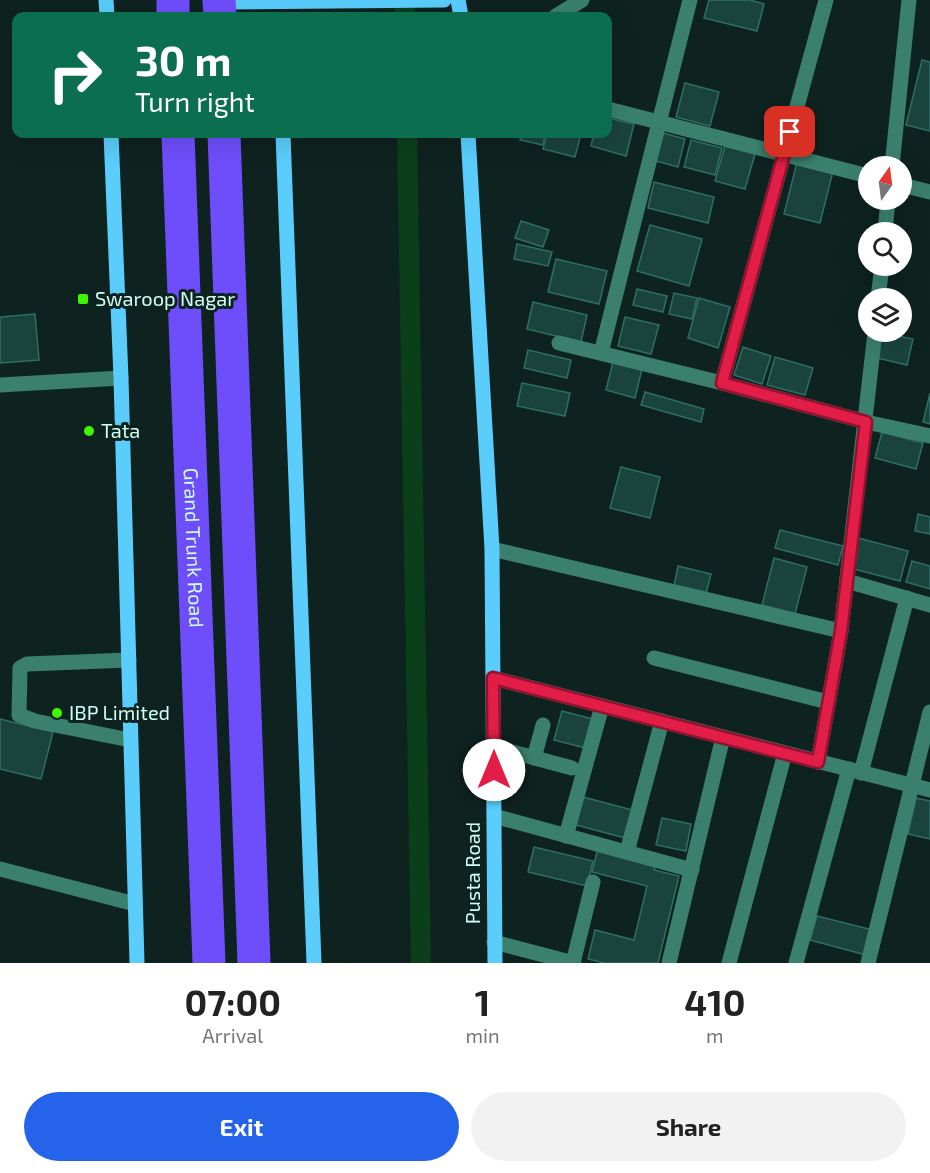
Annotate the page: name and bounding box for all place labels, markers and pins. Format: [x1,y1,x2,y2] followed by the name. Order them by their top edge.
[764,106,815,157] pin
[95,286,235,310] place label: Swaroop Nagar
[76,292,90,306] marker: Swaroop Nagar
[101,418,140,442] place label: Tata
[82,424,96,438] marker: Tata
[69,700,170,724] place label: IBP Limited
[50,706,64,720] marker: IBP Limited

